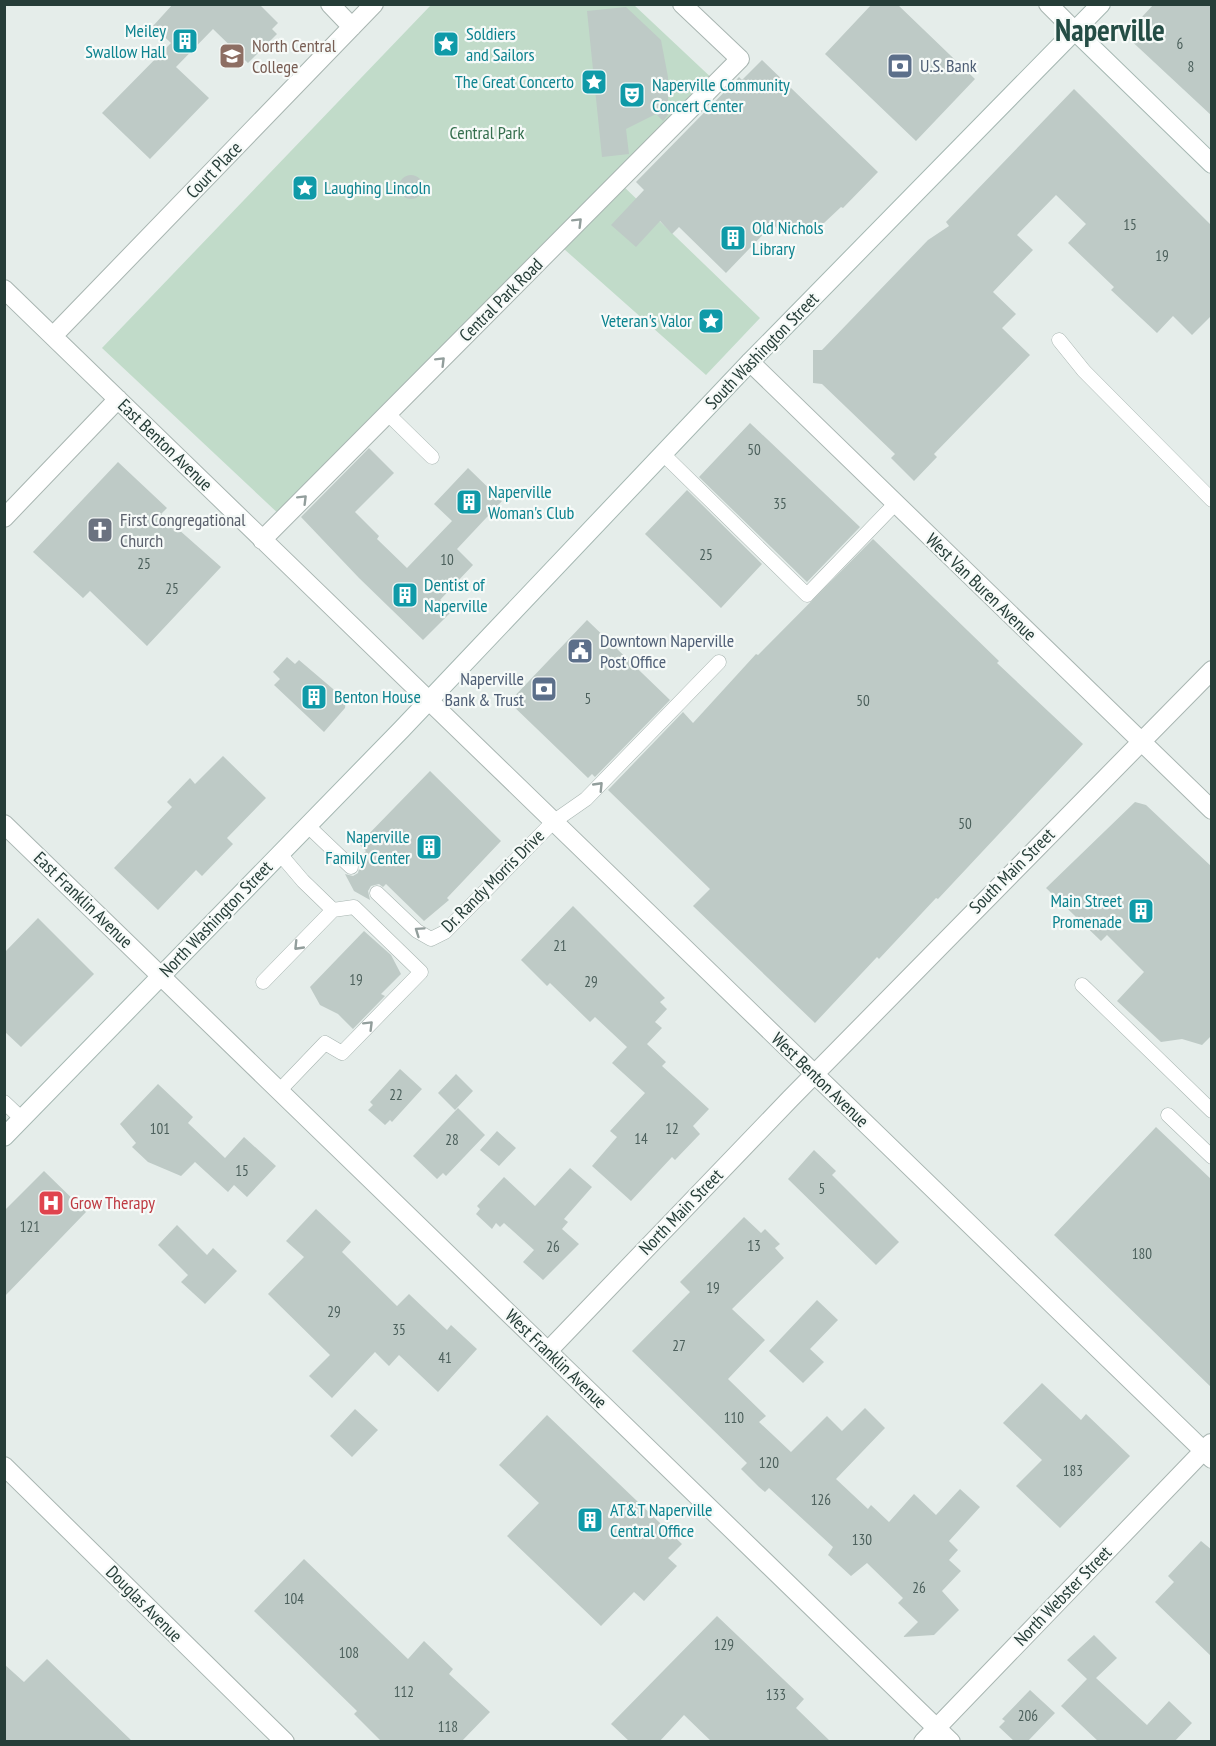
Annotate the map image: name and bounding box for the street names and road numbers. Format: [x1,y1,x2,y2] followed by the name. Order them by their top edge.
[181,136,246,203] street label: Court Place
[454,253,547,346] street label: Central Park Road
[700,287,823,414] street label: South Washington Street
[113,394,218,496] street label: East Benton Avenue
[921,528,1042,645] street label: West Van Buren Avenue
[964,823,1059,918] street label: South Main Street
[436,824,549,937] street label: Dr. Randy Morris Drive
[29,847,138,953] street label: East Franklin Avenue
[154,856,277,982] street label: North Washington Street
[767,1027,874,1132] street label: West Benton Avenue
[634,1164,728,1260] street label: North Main Street
[501,1304,612,1413] street label: West Franklin Avenue
[1009,1541,1116,1650] street label: North Webster Street
[101,1560,188,1647] street label: Douglas Avenue

